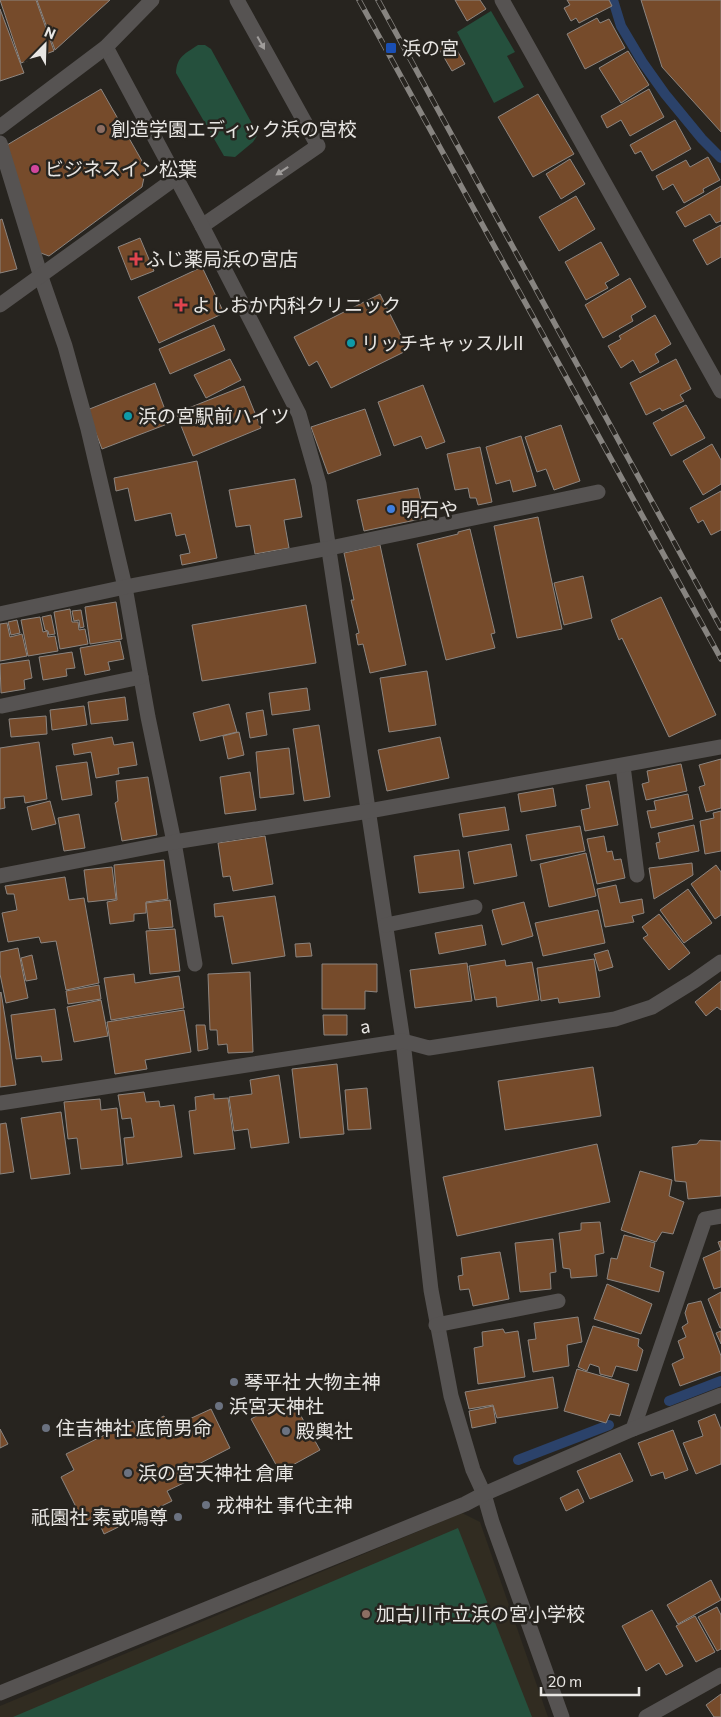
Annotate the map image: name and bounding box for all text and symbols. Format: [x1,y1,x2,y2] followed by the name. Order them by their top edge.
[20,20,70,70] north arrow
[42,23,58,42] text: N
[257,35,265,50] one-way arrow
[402,36,459,59] place label: 浜の宮
[384,41,398,55] marker: 浜の宮
[111,117,357,140] place label: 創造学園エディック浜の宮校
[95,123,107,135] marker: 創造学園エディック浜の宮校
[45,157,197,180] place label: ビジネスイン松葉
[29,163,41,175] marker: ビジネスイン松葉
[275,166,288,176] one-way arrow
[146,247,298,270] place label: ふじ薬局浜の宮店
[130,253,142,265] marker: ふじ薬局浜の宮店
[192,293,401,316] place label: よしおか内科クリニック
[174,298,188,312] marker: よしおか内科クリニック
[361,331,524,354] place label: リッチキャッスルII
[345,337,357,349] marker: リッチキャッスルII
[138,404,290,427] place label: 浜の宮駅前ハイツ
[122,410,134,422] marker: 浜の宮駅前ハイツ
[401,497,458,520] place label: 明石や
[385,503,397,515] marker: 明石や
[358,1013,372,1038] street label: a
[244,1370,381,1393] place label: 琴平社 大物主神
[228,1376,240,1388] marker: 琴平社 大物主神
[229,1394,324,1417] place label: 浜宮天神社
[213,1400,225,1412] marker: 浜宮天神社
[56,1416,212,1439] place label: 住吉神社 底筒男命
[296,1419,353,1442] place label: 殿輿社
[40,1422,52,1434] marker: 住吉神社 底筒男命
[280,1425,292,1437] marker: 殿輿社
[138,1461,294,1484] place label: 浜の宮天神社 倉庫
[122,1467,134,1479] marker: 浜の宮天神社 倉庫
[216,1493,353,1516] place label: 戎神社 事代主神
[200,1499,212,1511] marker: 戎神社 事代主神
[31,1505,168,1528] place label: 祇園社 素戜鳴尊
[172,1511,184,1523] marker: 祇園社 素戜鳴尊
[376,1602,585,1625] place label: 加古川市立浜の宮小学校
[360,1608,372,1620] marker: 加古川市立浜の宮小学校
[541,1664,638,1696] scale bar
[548,1672,582,1690] text: 20 m

